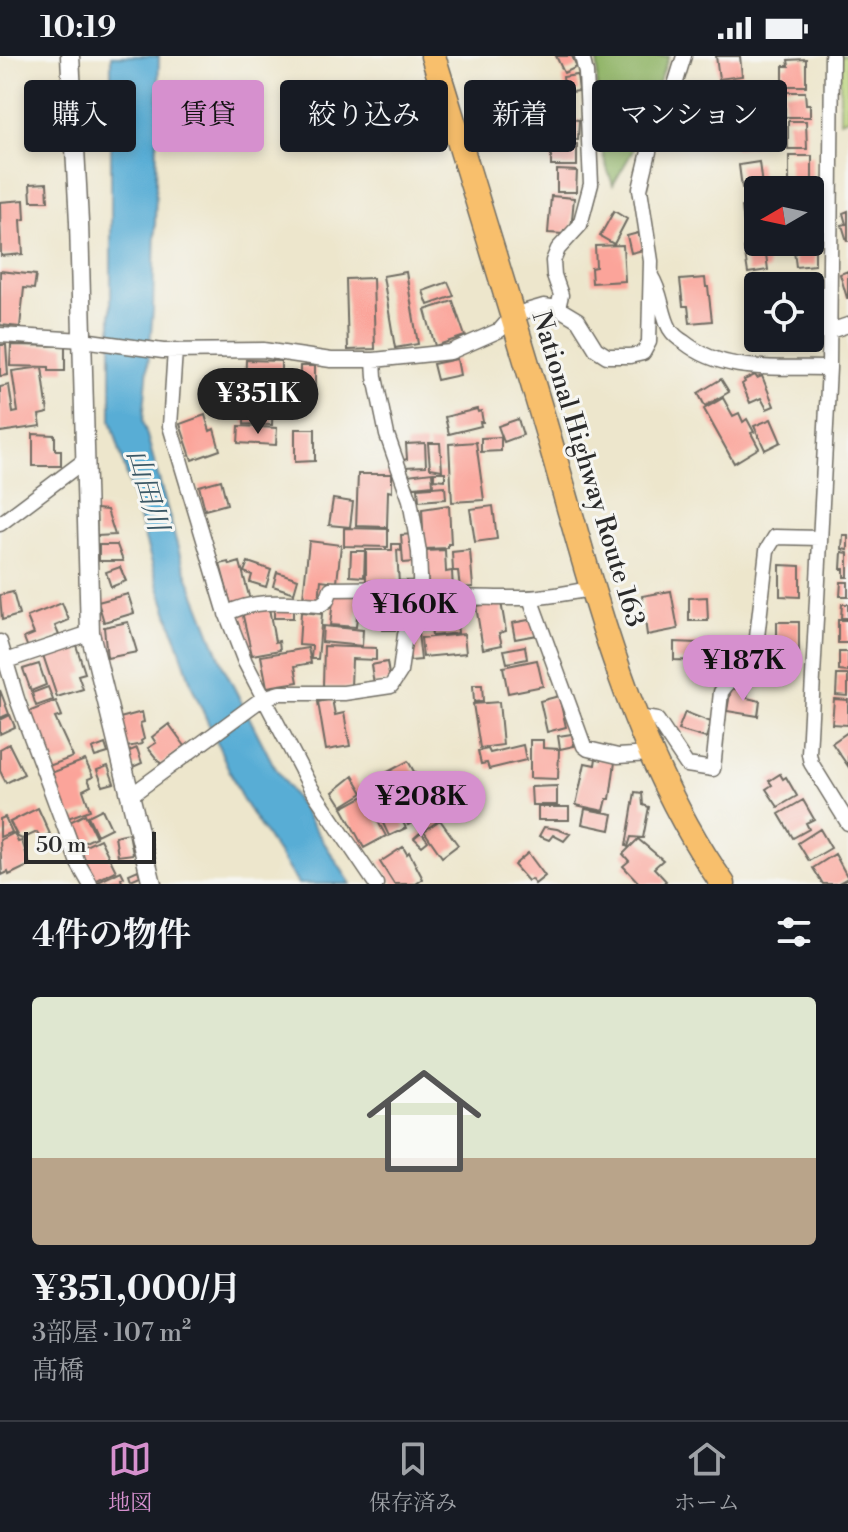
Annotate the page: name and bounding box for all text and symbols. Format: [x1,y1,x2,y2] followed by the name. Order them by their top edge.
[40,9,116,47] text: 10:19
[24,80,136,152] chip: 購入
[152,80,264,152] chip: 賃貸
[280,80,448,152] chip: 絞り込み
[464,80,576,152] chip: 新着
[592,80,787,152] chip: マンション
[744,176,824,256] north arrow
[744,176,824,352] map controls
[744,272,824,352] button: locate
[525,307,651,631] street label: National Highway Route 163
[202,368,314,436] pin: ¥351K
[215,378,301,410] text: ¥351K
[119,445,176,538] water label: 山田川
[358,579,470,647] pin: ¥160K
[370,589,458,621] text: ¥160K
[687,635,799,703] pin: ¥187K
[701,645,785,677] text: ¥187K
[365,771,477,839] pin: ¥208K
[375,781,467,813] text: ¥208K
[24,828,156,864] scale bar
[36,832,87,859] text: 50 m
[772,910,816,954] icon: filters
[32,915,191,957] text: 4件の物件
[352,1049,496,1193] icon: home
[32,1269,241,1311] text: ¥351,000/月
[32,1317,191,1349] text: 3部屋 · 107 m²
[32,1355,84,1387] text: 髙橋
[108,1437,152,1517] tab: 地図
[369,1437,457,1517] tab: 保存済み
[674,1437,740,1517] tab: ホーム

